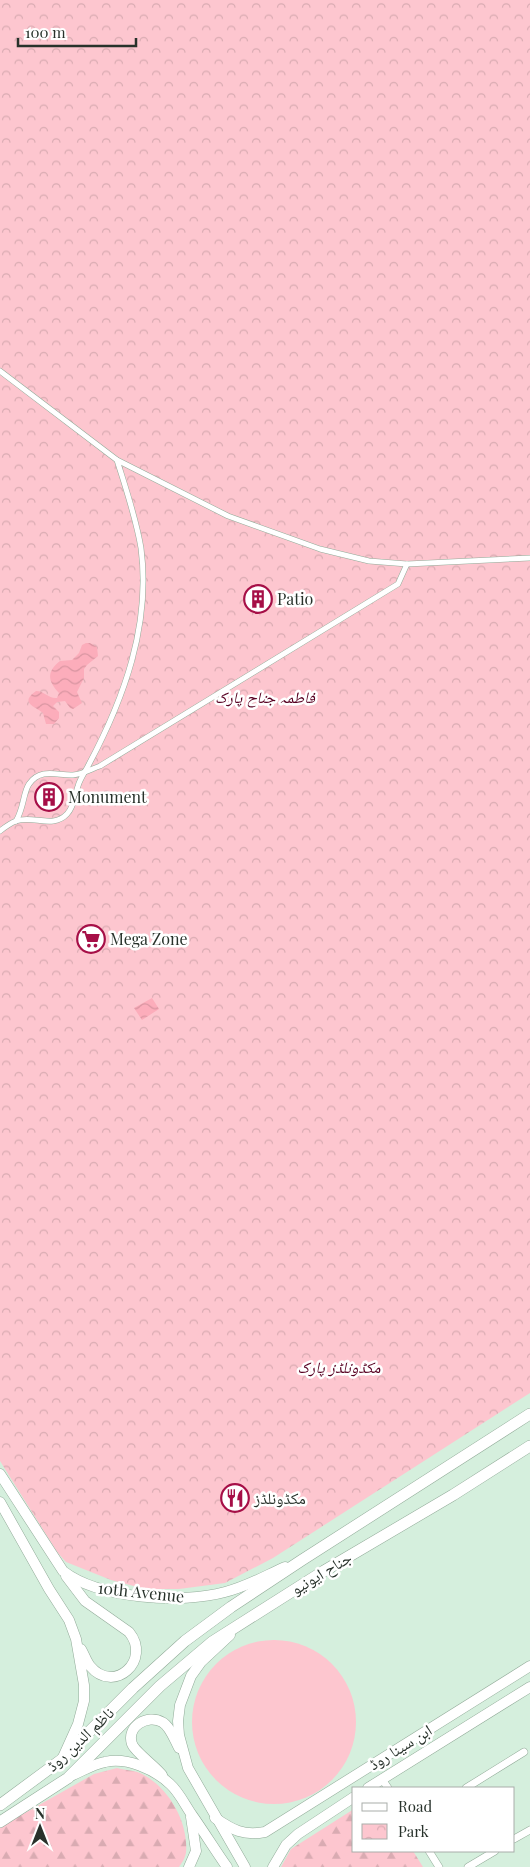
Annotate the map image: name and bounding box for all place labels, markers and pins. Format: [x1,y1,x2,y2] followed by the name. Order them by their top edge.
[243,584,273,614] building icon: Patio
[277,588,314,609] place label: Patio
[34,782,64,812] building icon: Monument
[68,786,147,807] place label: Monument
[76,924,106,954] supermarket icon: Mega Zone
[110,928,188,949] place label: Mega Zone
[220,1483,250,1513] restaurant icon: مکڈونلڈز
[253,1487,306,1508] place label: مکڈونلڈز

